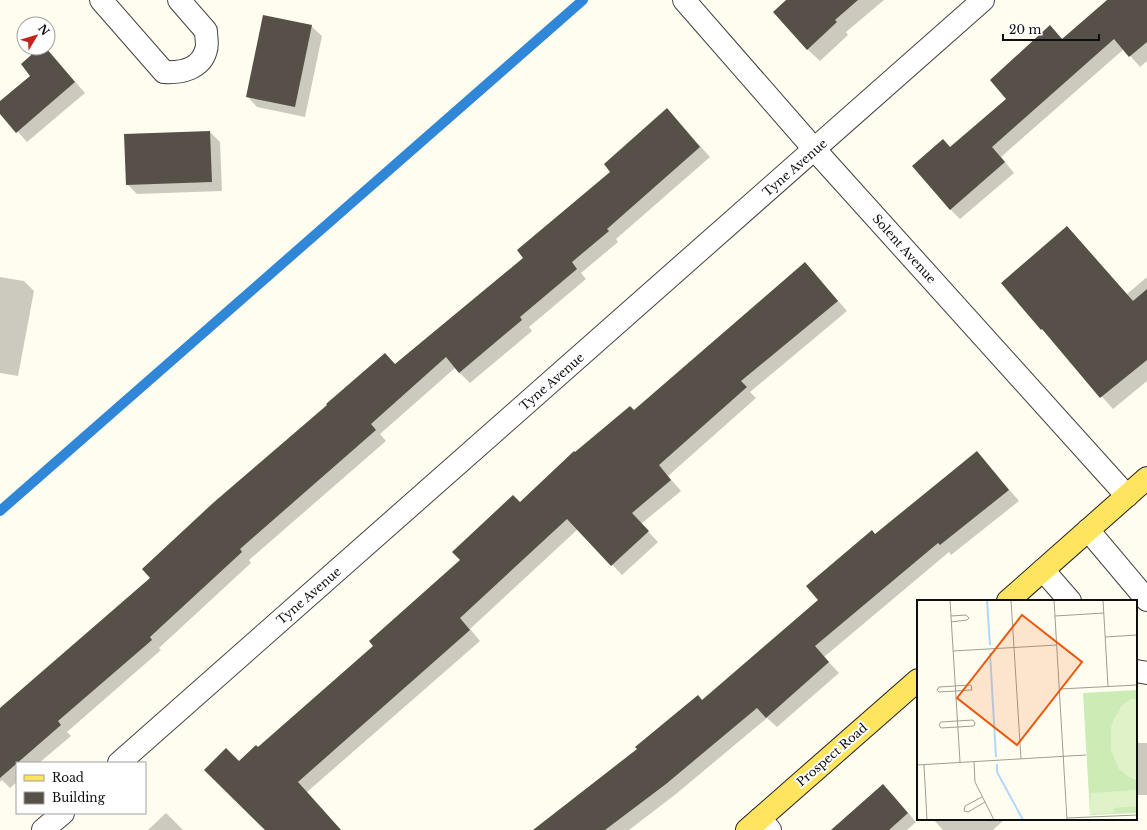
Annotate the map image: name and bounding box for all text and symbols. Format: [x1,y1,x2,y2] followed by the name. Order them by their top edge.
[16,16,56,56] north arrow
[1003,16,1099,42] scale bar
[35,21,53,39] text: N
[1009,22,1041,37] text: 20 m
[759,136,830,200] street label: Tyne Avenue
[869,211,939,286] street label: Solent Avenue
[516,350,587,414] street label: Tyne Avenue
[273,564,344,628] street label: Tyne Avenue
[917,600,1137,820] inset map
[793,720,870,789] street label: Prospect Road
[16,762,146,814] legend
[52,770,84,785] text: Road
[52,790,106,805] text: Building

